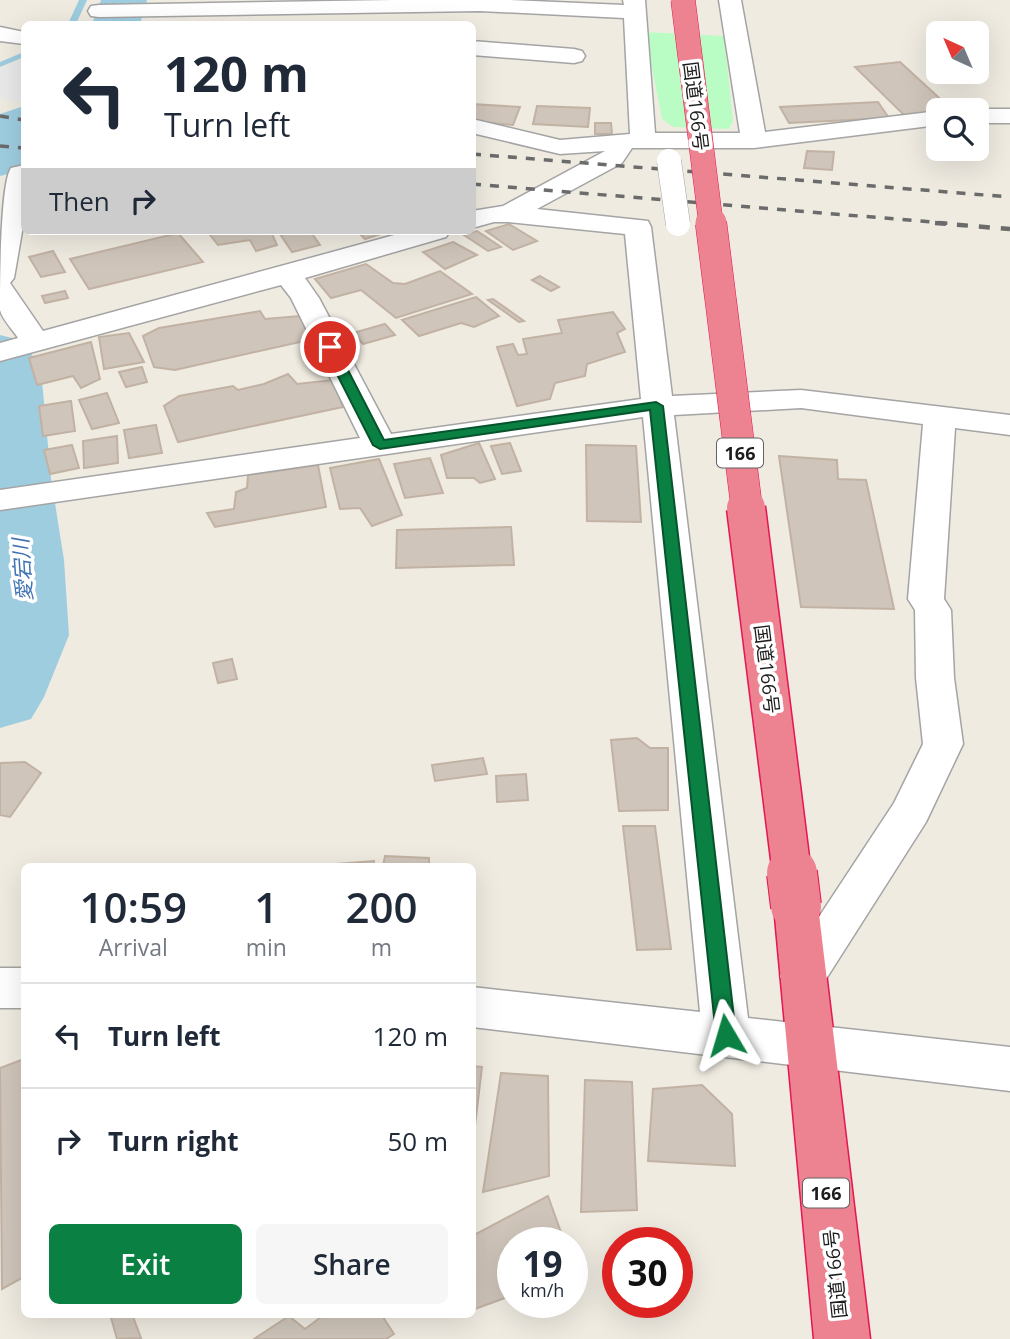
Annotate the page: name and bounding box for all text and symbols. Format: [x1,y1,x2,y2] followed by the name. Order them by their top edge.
[926,21,989,84] north arrow
[926,21,989,161] map controls
[164,40,309,106] text: 120 m
[49,49,140,140] icon: left
[678,60,714,152] street label: 国道166号
[926,98,989,161] button: search
[164,103,290,146] text: Turn left
[124,182,162,220] icon: right
[49,183,110,219] text: Then
[300,317,360,377] pin
[311,328,349,366] icon: arrive
[717,438,763,467] road number: 166
[6,536,38,602] water label: 愛宕川
[749,623,785,715] street label: 国道166号
[80,878,187,935] text: 10:59
[254,878,278,935] text: 1
[345,878,417,935] text: 200
[99,931,168,963] text: Arrival
[246,931,287,963] text: min
[371,931,392,963] text: m
[689,998,763,1072] position arrow
[49,1017,87,1055] icon: left
[108,1018,220,1054] text: Turn left
[373,1018,448,1054] text: 120 m
[49,1122,87,1160] icon: right
[108,1123,239,1159] text: Turn right
[387,1123,448,1159] text: 50 m
[803,1178,849,1208] road number: 166
[49,1224,242,1304] button: Exit
[256,1224,448,1304] button: Share
[602,1227,693,1318] speed limit sign: 30
[817,1228,853,1320] street label: 国道166号
[522,1240,563,1287] text: 19
[521,1278,564,1302] text: km/h

